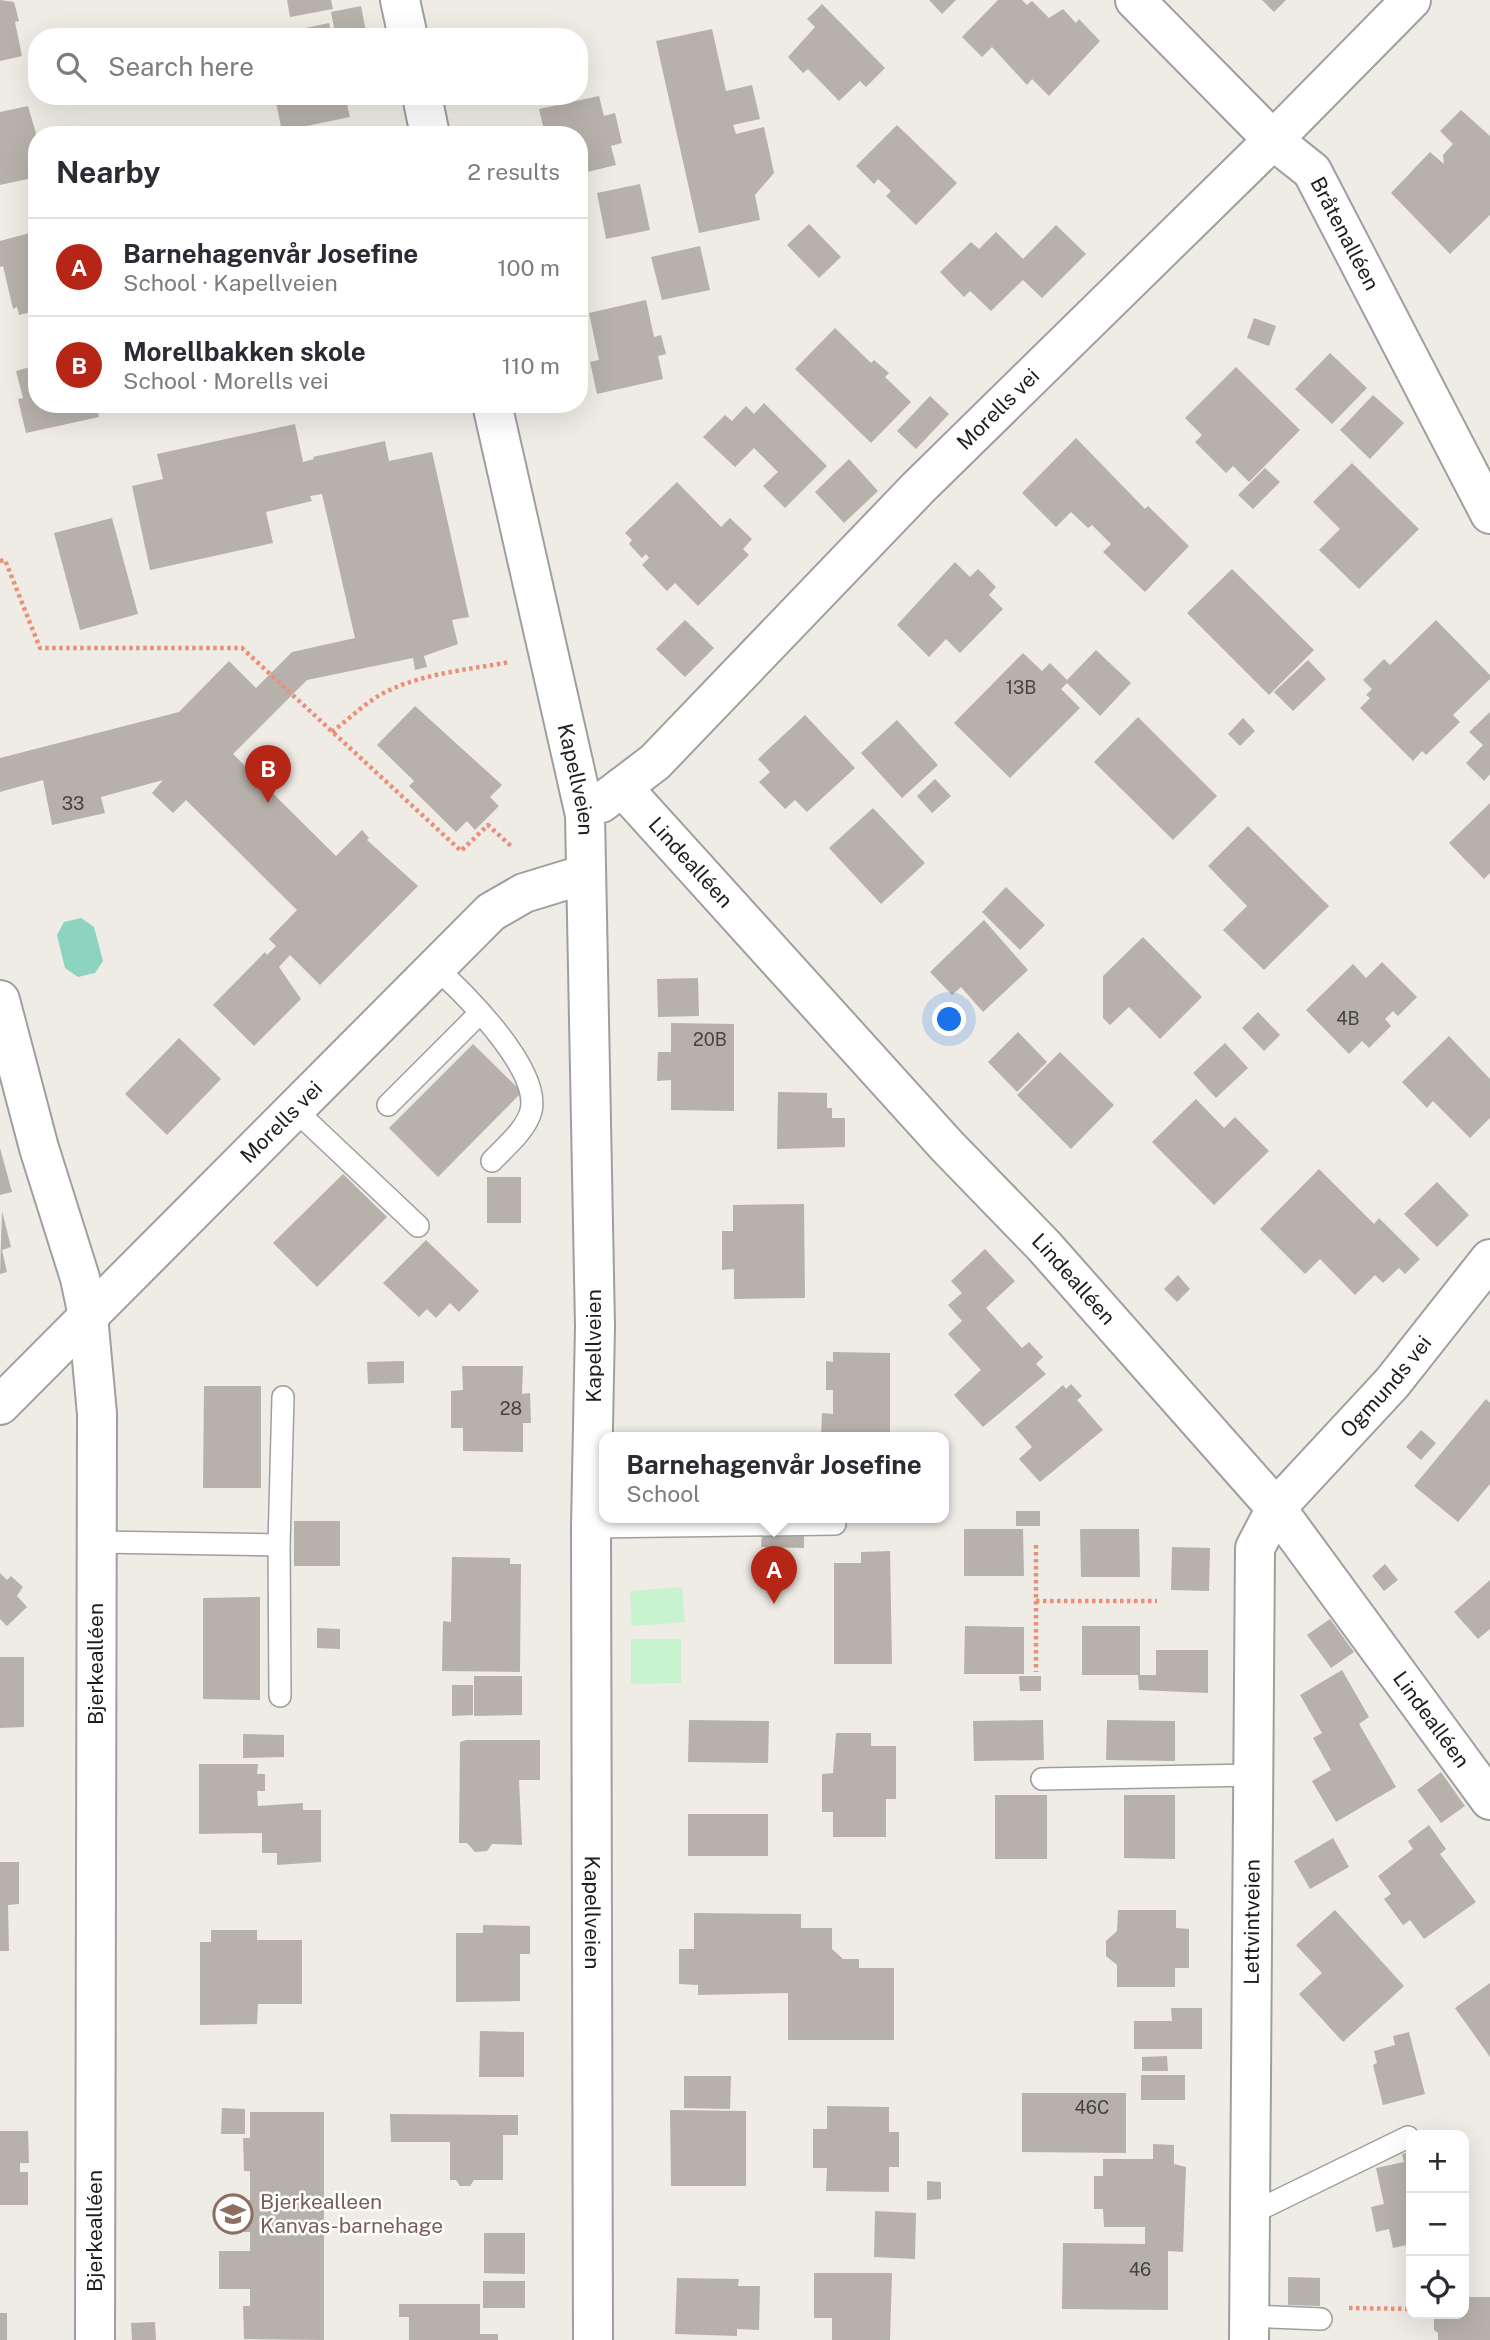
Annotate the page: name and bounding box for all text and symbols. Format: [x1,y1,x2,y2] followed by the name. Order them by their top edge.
[28,28,588,105] search box
[52,48,90,86] icon: search
[108,51,254,82] text: Search here
[56,154,160,190] text: Nearby
[467,158,560,185] text: 2 results
[1305,172,1385,294] street label: Bråtenalléen
[123,238,418,269] text: Barnehagenvår Josefine
[71,254,87,281] text: A
[497,254,560,281] text: 100 m
[123,269,338,296] text: School · Kapellveien
[123,336,366,367] text: Morellbakken skole
[71,352,87,379] text: B
[502,352,560,379] text: 110 m
[952,363,1044,455] street label: Morells vei
[123,367,329,394] text: School · Morells vei
[1006,677,1036,698] house number: 13B
[553,721,598,836] street label: Kapellveien
[245,745,291,803] pin: B
[62,793,84,814] house number: 33
[644,812,738,913] street label: Lindealléen
[932,1002,966,1036] your location
[1336,1008,1360,1029] house number: 4B
[693,1029,727,1050] house number: 20B
[235,1076,327,1168] street label: Morells vei
[1027,1228,1121,1330] street label: Lindealléen
[581,1289,606,1403] street label: Kapellveien
[1335,1331,1436,1442] street label: Ogmunds vei
[500,1398,522,1419] house number: 28
[599,1432,949,1523] popup
[626,1449,922,1480] text: Barnehagenvår Josefine
[626,1480,700,1507] text: School
[751,1546,797,1604] pin: A
[83,1603,108,1725] street label: Bjerkealléen
[1388,1666,1475,1773] street label: Lindealléen
[580,1856,605,1969] street label: Kapellveien
[1239,1859,1265,1985] street label: Lettvintveien
[1075,2097,1109,2118] house number: 46C
[1406,2130,1469,2319] map controls
[1406,2130,1469,2193] button: +
[82,2170,107,2292] street label: Bjerkealléen
[260,2189,443,2238] place label: Bjerkealleen Kanvas-barnehage
[212,2193,254,2235] school or university icon: Bjerkealleen Kanvas-barnehage
[1406,2193,1469,2256] button: −
[1406,2256,1469,2319] button: locate
[1129,2259,1151,2280] house number: 46

